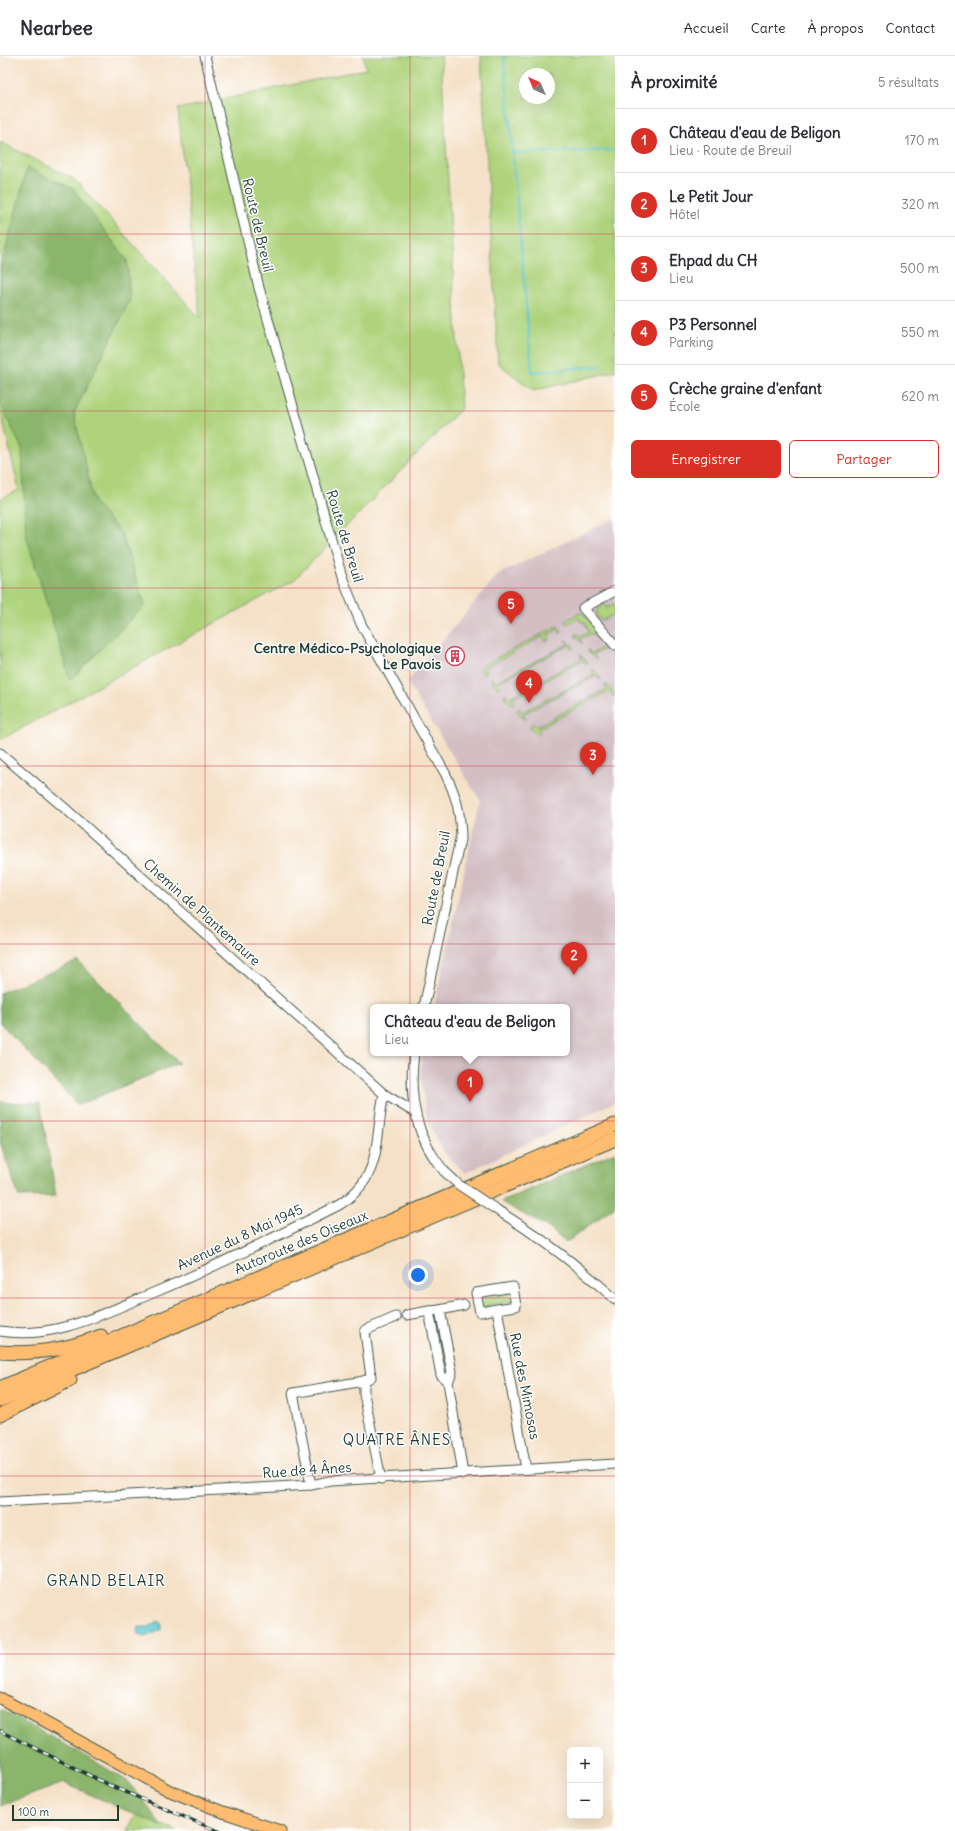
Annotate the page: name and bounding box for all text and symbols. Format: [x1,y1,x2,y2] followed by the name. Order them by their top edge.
[20,16,93,40] text: Nearbee
[684,19,729,37] text: Accueil
[751,19,786,37] text: Carte
[808,19,864,37] text: À propos
[886,19,935,37] text: Contact
[519,68,555,104] north arrow
[631,71,717,93] text: À proximité
[878,74,939,91] text: 5 résultats
[669,123,841,142] text: Château d'eau de Beligon
[641,132,647,149] text: 1
[904,132,939,149] text: 170 m
[669,142,792,159] text: Lieu · Route de Breuil
[238,176,278,274] street label: Route de Breuil
[669,187,753,206] text: Le Petit Jour
[640,196,648,213] text: 2
[901,196,939,213] text: 320 m
[669,206,700,223] text: Hôtel
[669,251,758,270] text: Ehpad du CH
[640,260,648,277] text: 3
[900,260,939,277] text: 500 m
[669,270,694,287] text: Lieu
[669,315,757,334] text: P3 Personnel
[640,324,648,341] text: 4
[901,324,939,341] text: 550 m
[669,334,714,351] text: Parking
[669,379,822,398] text: Crèche graine d'enfant
[640,388,648,405] text: 5
[901,388,939,405] text: 620 m
[669,398,700,415] text: École
[631,440,781,478] button: Enregistrer
[789,440,939,478] button: Partager
[322,488,368,584] street label: Route de Breuil
[498,591,524,624] pin: 5
[254,639,442,673] place label: Centre Médico-Psychologique Le Pavois
[444,645,466,667] building icon: Centre Médico-Psychologique Le Pavois
[516,670,542,703] pin: 4
[580,742,606,775] pin: 3
[418,829,454,927] street label: Route de Breuil
[140,855,264,969] street label: Chemin de Plantemaure
[561,942,587,975] pin: 2
[370,1004,570,1056] popup
[384,1012,556,1031] text: Château d'eau de Beligon
[384,1031,409,1048] text: Lieu
[457,1069,483,1102] pin: 1
[174,1200,306,1274] street label: Avenue du 8 Mai 1945
[232,1206,370,1278] street label: Autoroute des Oiseaux
[408,1265,428,1285] your location
[506,1331,544,1441] street label: Rue des Mimosas
[343,1430,451,1449] district label: QUATRE ÂNES
[262,1458,352,1482] street label: Rue de 4 Ânes
[46,1571,166,1590] district label: GRAND BELAIR
[567,1747,603,1819] map controls
[567,1747,603,1783] button: +
[567,1783,603,1819] button: −
[12,1803,119,1822] scale bar
[18,1805,49,1819] text: 100 m

